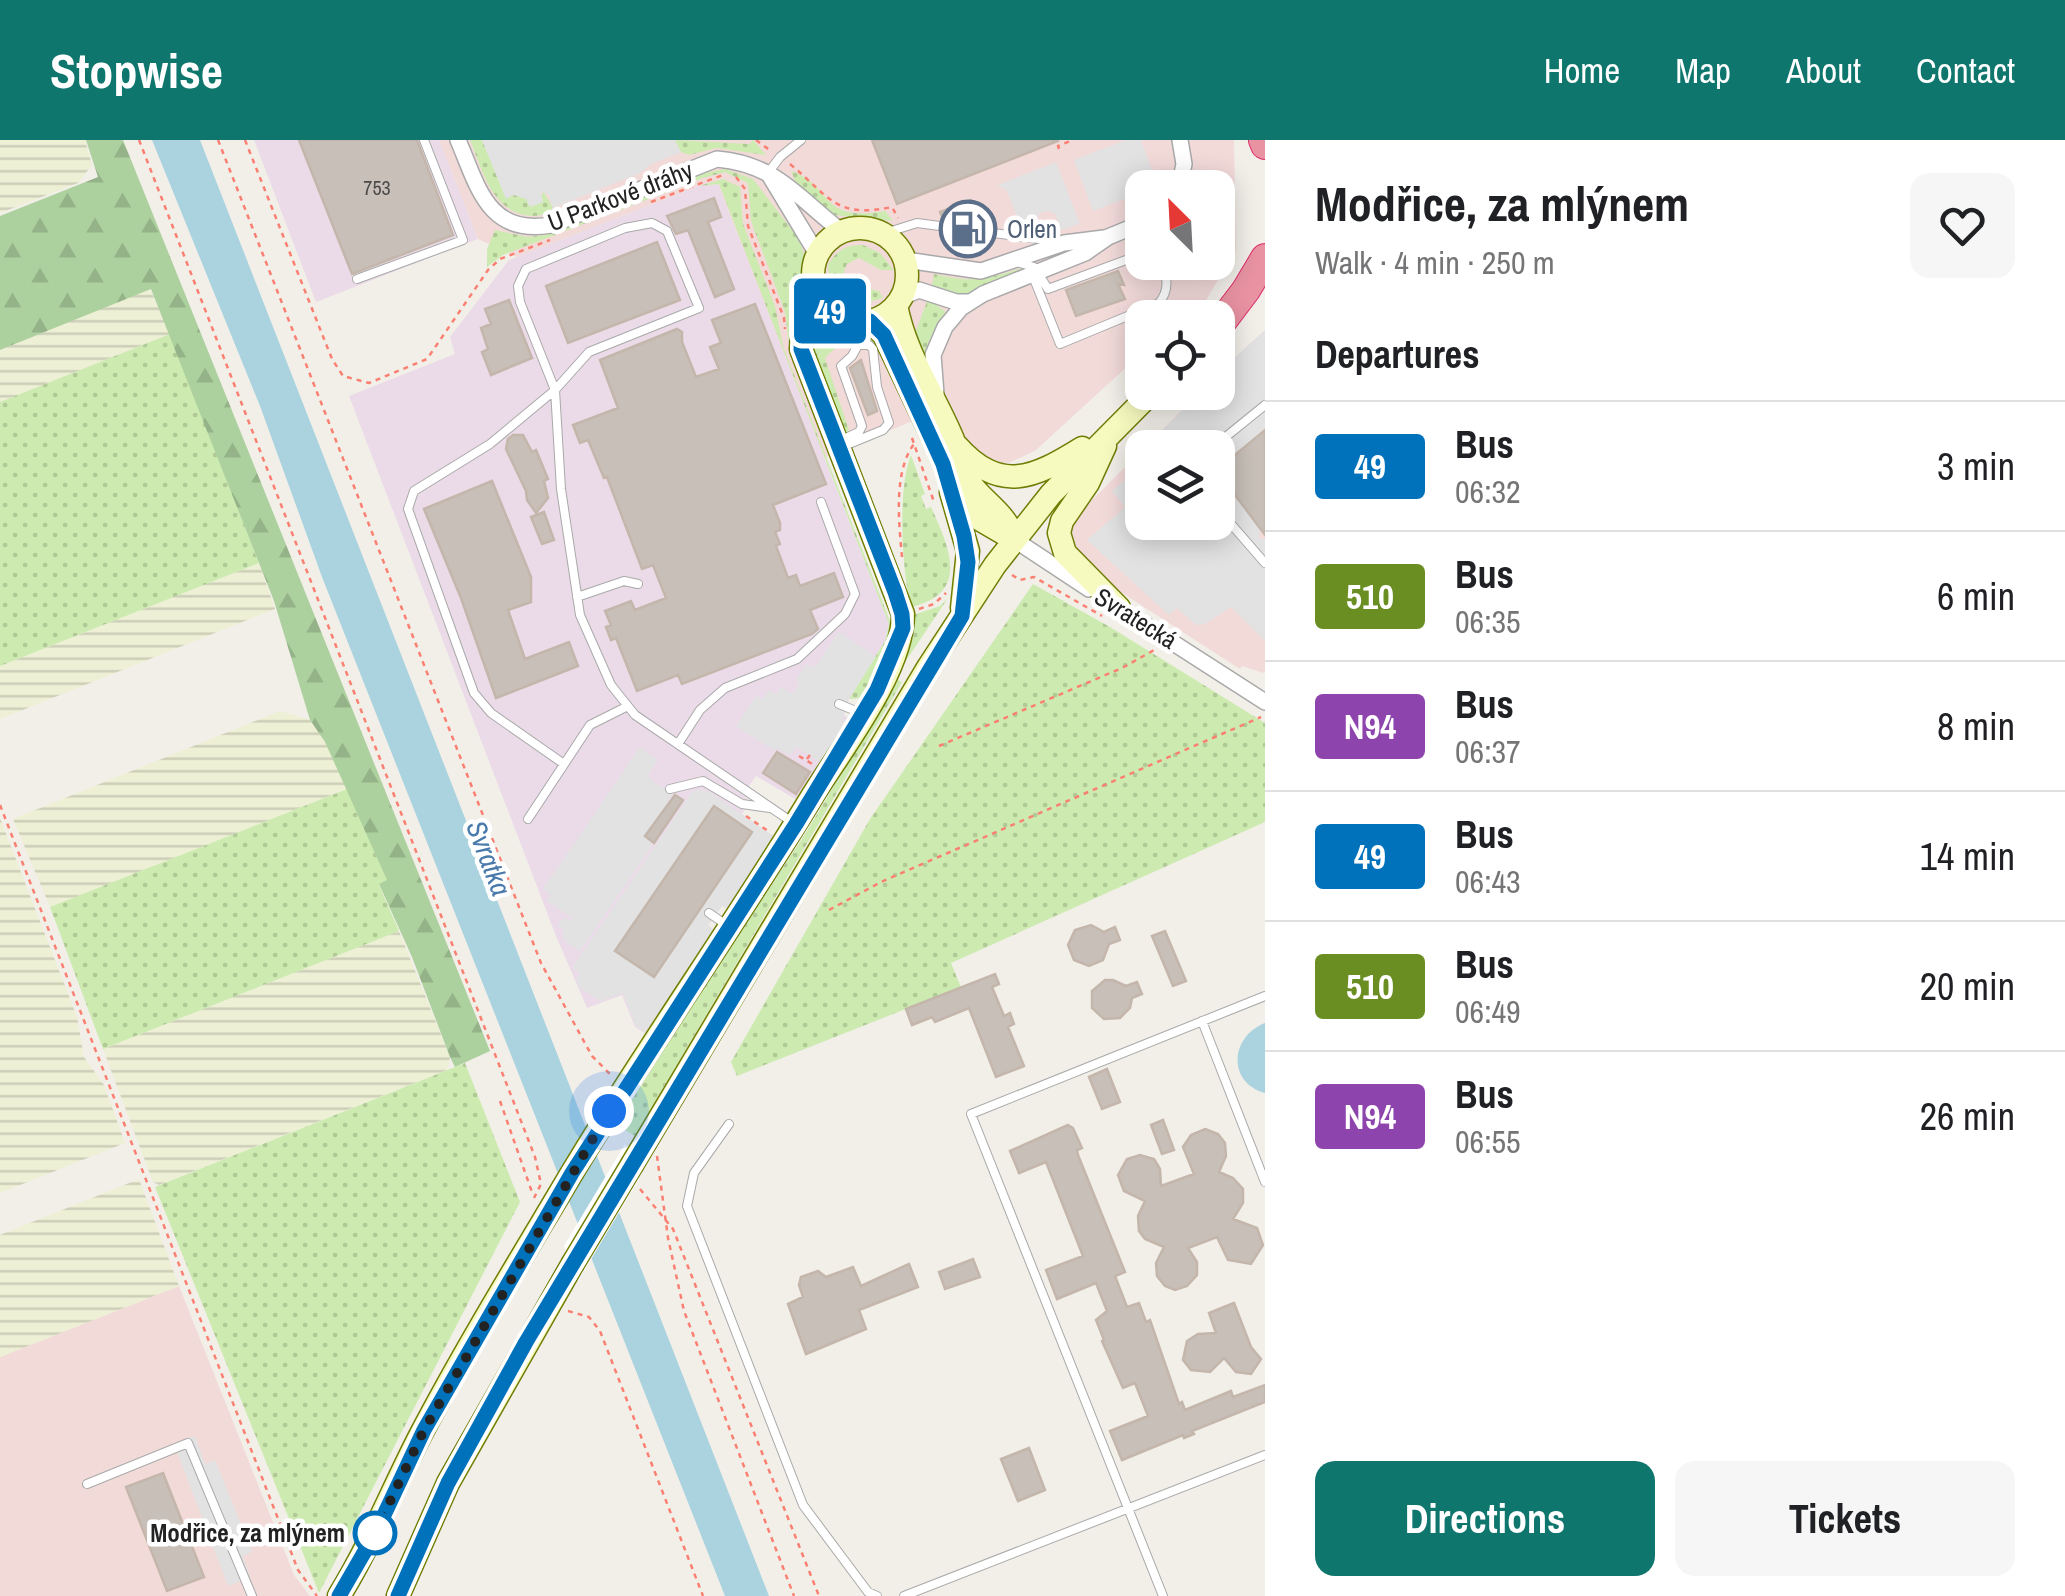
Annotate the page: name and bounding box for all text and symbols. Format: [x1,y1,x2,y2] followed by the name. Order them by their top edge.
[50,38,223,103] text: Stopwise
[1544,47,1620,94] text: Home
[1675,47,1731,94] text: Map
[1786,47,1861,94] text: About
[1916,47,2015,94] text: Contact
[543,153,698,239] street label: U Parkové dráhy
[1125,170,1235,280] north arrow
[1125,170,1235,540] map controls
[1315,171,1689,236] text: Modřice, za mlýnem
[1910,173,2015,278] button: heart
[363,174,391,201] house number: 753
[938,199,998,259] fuel station icon: Orlen
[1007,212,1057,246] place label: Orlen
[1315,241,1555,284] text: Walk · 4 min · 250 m
[785,278,875,344] line badge: 49
[814,288,846,335] text: 49
[1125,300,1235,410] button: locate
[1315,329,1480,380] text: Departures
[1455,419,1514,470] text: Bus
[1125,430,1235,540] button: layers
[1937,441,2015,492] text: 3 min
[1354,443,1386,490] text: 49
[1455,470,1521,513] text: 06:32
[1455,549,1514,600] text: Bus
[1937,571,2015,622] text: 6 min
[1346,573,1394,620] text: 510
[1088,579,1184,657] street label: Svratecká
[1455,600,1521,643] text: 06:35
[1455,679,1514,730] text: Bus
[1937,701,2015,752] text: 8 min
[1344,703,1396,750] text: N94
[1455,730,1521,773] text: 06:37
[1455,809,1514,860] text: Bus
[457,815,521,901] water label: Svratka
[1920,831,2015,882] text: 14 min
[1354,833,1386,880] text: 49
[1455,860,1521,903] text: 06:43
[1455,939,1514,990] text: Bus
[1920,961,2015,1012] text: 20 min
[1346,963,1394,1010] text: 510
[1455,990,1521,1033] text: 06:49
[1455,1069,1514,1120] text: Bus
[584,1086,634,1136] your location
[1920,1091,2015,1142] text: 26 min
[1344,1093,1396,1140] text: N94
[1455,1120,1521,1163] text: 06:55
[1315,1461,1655,1576] button: Directions
[1675,1461,2015,1576] button: Tickets
[354,1512,396,1554] marker: Modřice, za mlýnem
[150,1516,345,1550] place label: Modřice, za mlýnem

